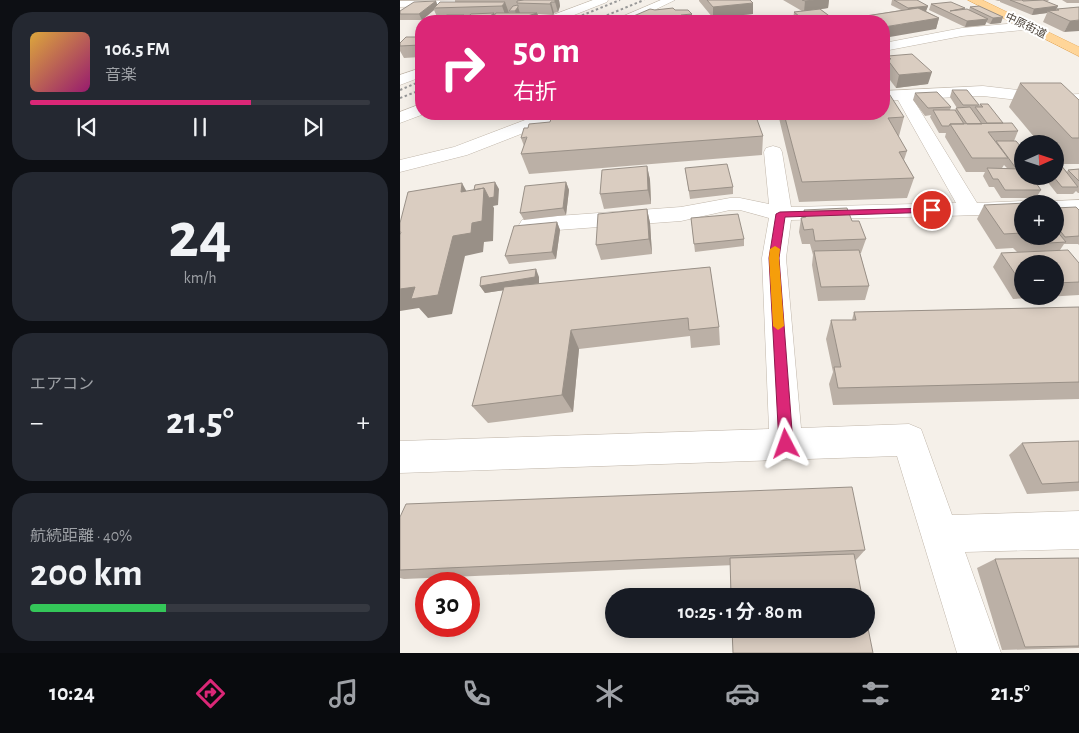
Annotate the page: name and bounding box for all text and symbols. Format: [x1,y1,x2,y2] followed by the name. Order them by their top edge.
[1004,10,1048,40] street label: 中原街道
[513,34,580,69] text: 50 m
[430,35,495,100] icon: right
[105,40,170,59] text: 106.5 FM
[105,67,137,83] text: 音楽
[513,81,557,103] text: 右折
[73,113,101,141] icon: previous
[186,113,214,141] icon: pause
[299,113,327,141] icon: next
[1014,135,1064,185] north arrow
[1014,135,1064,305] map controls
[911,189,953,231] pin
[1014,195,1064,245] button: +
[918,196,946,224] icon: arrive
[168,204,232,269] text: 24
[1014,255,1064,305] button: −
[183,270,217,286] text: km/h
[30,376,94,392] text: エアコン
[166,403,234,441] text: 21.5°
[30,409,43,437] text: −
[357,409,370,437] text: +
[759,417,811,469] position arrow
[30,528,132,544] text: 航続距離 · 40%
[30,555,143,593] text: 200 km
[415,572,480,637] speed limit sign: 30
[678,603,802,622] text: 10:25 · 1 分 · 80 m
[193,676,228,711] icon: directions
[326,676,361,711] icon: music
[459,676,494,711] icon: phone
[592,676,627,711] icon: climate
[725,676,760,711] icon: car
[858,676,893,711] icon: filters
[49,682,95,704] text: 10:24
[991,682,1030,704] text: 21.5°

